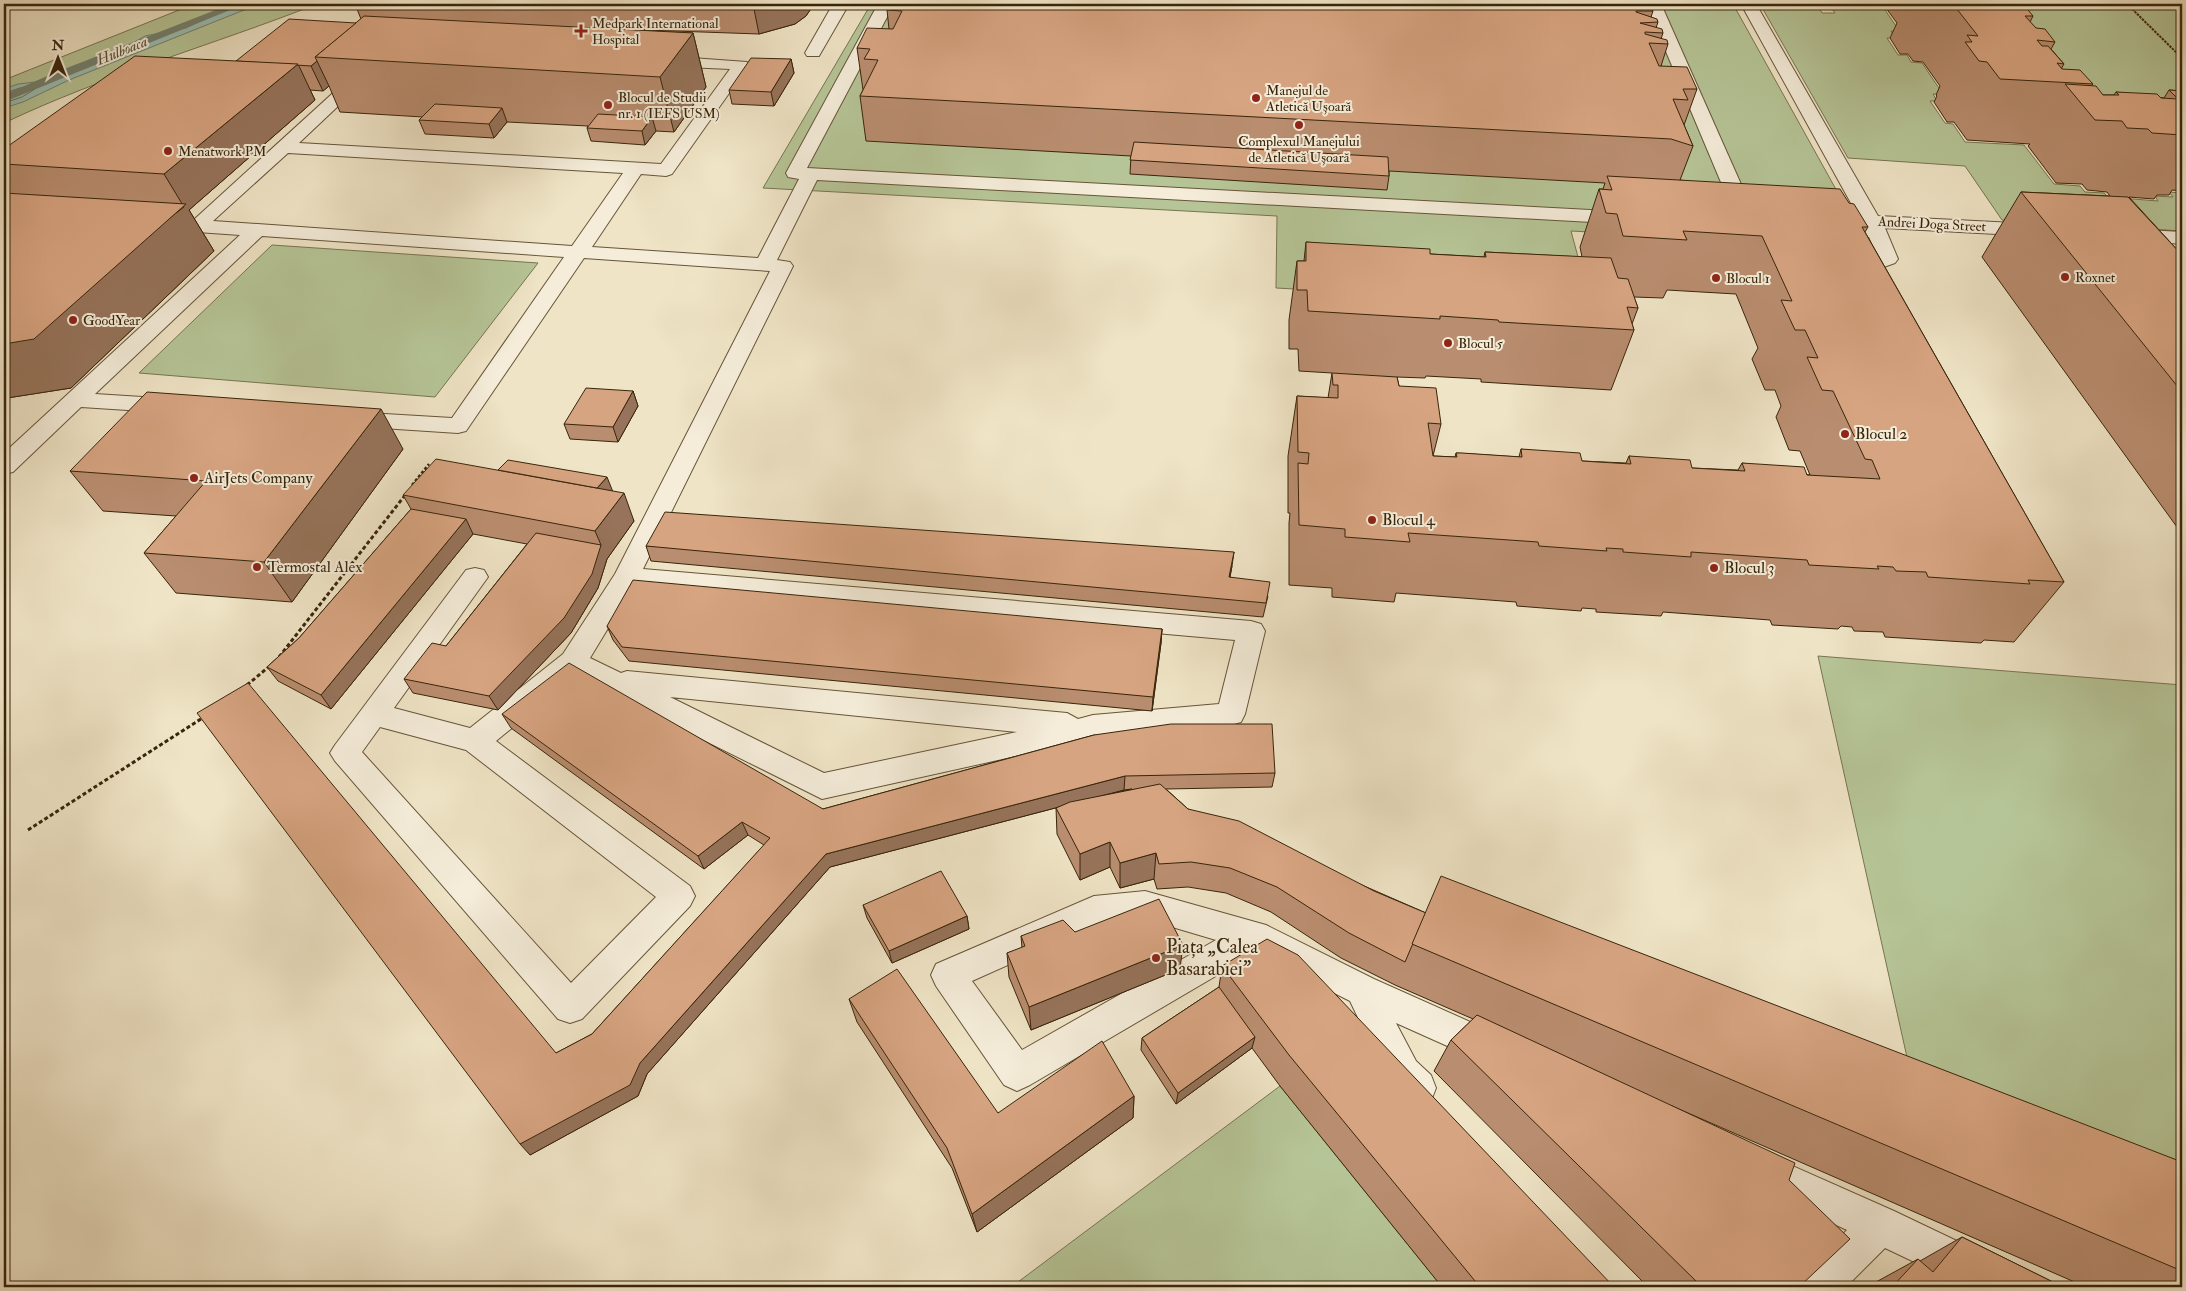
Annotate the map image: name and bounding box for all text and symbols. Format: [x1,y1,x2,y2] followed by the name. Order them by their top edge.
[592,15,719,49] place label: Medpark International Hospital
[574,24,588,38] marker: Medpark International Hospital
[32,32,82,82] north arrow
[93,32,150,70] water label: Hulboaca
[51,37,65,54] text: N
[1265,82,1352,115] place label: Manejul de Atletică Ușoară
[618,89,720,122] place label: Blocul de Studii nr. 1 (IEFS USM)
[1250,92,1262,104] marker: Manejul de Atletică Ușoară
[602,99,614,111] marker: Blocul de Studii nr. 1 (IEFS USM)
[1293,119,1305,131] marker: Complexul Manejului de Atletică Ușoară
[1238,133,1360,166] place label: Complexul Manejului de Atletică Ușoară
[178,143,267,160] place label: Menatwork PM
[162,145,174,157] marker: Menatwork PM
[1877,213,1987,235] street label: Andrei Doga Street
[2075,269,2116,286] place label: Roxnet
[1726,270,1770,287] place label: Blocul 1
[2059,271,2071,283] marker: Roxnet
[1710,272,1722,284] marker: Blocul 1
[83,312,141,329] place label: GoodYear
[67,314,79,326] marker: GoodYear
[1458,335,1504,352] place label: Blocul 5
[1442,337,1454,349] marker: Blocul 5
[1855,424,1907,444] place label: Blocul 2
[1839,428,1851,440] marker: Blocul 2
[203,468,313,489] place label: AirJets Company
[188,472,200,484] marker: AirJets Company
[1382,510,1436,530] place label: Blocul 4
[1366,514,1378,526] marker: Blocul 4
[267,557,362,577] place label: Termostal Alex
[1724,558,1774,578] place label: Blocul 3
[251,561,263,573] marker: Termostal Alex
[1708,562,1720,574] marker: Blocul 3
[1166,935,1258,981] place label: Piața „Calea Basarabiei”
[1150,952,1162,964] marker: Piața „Calea Basarabiei”

